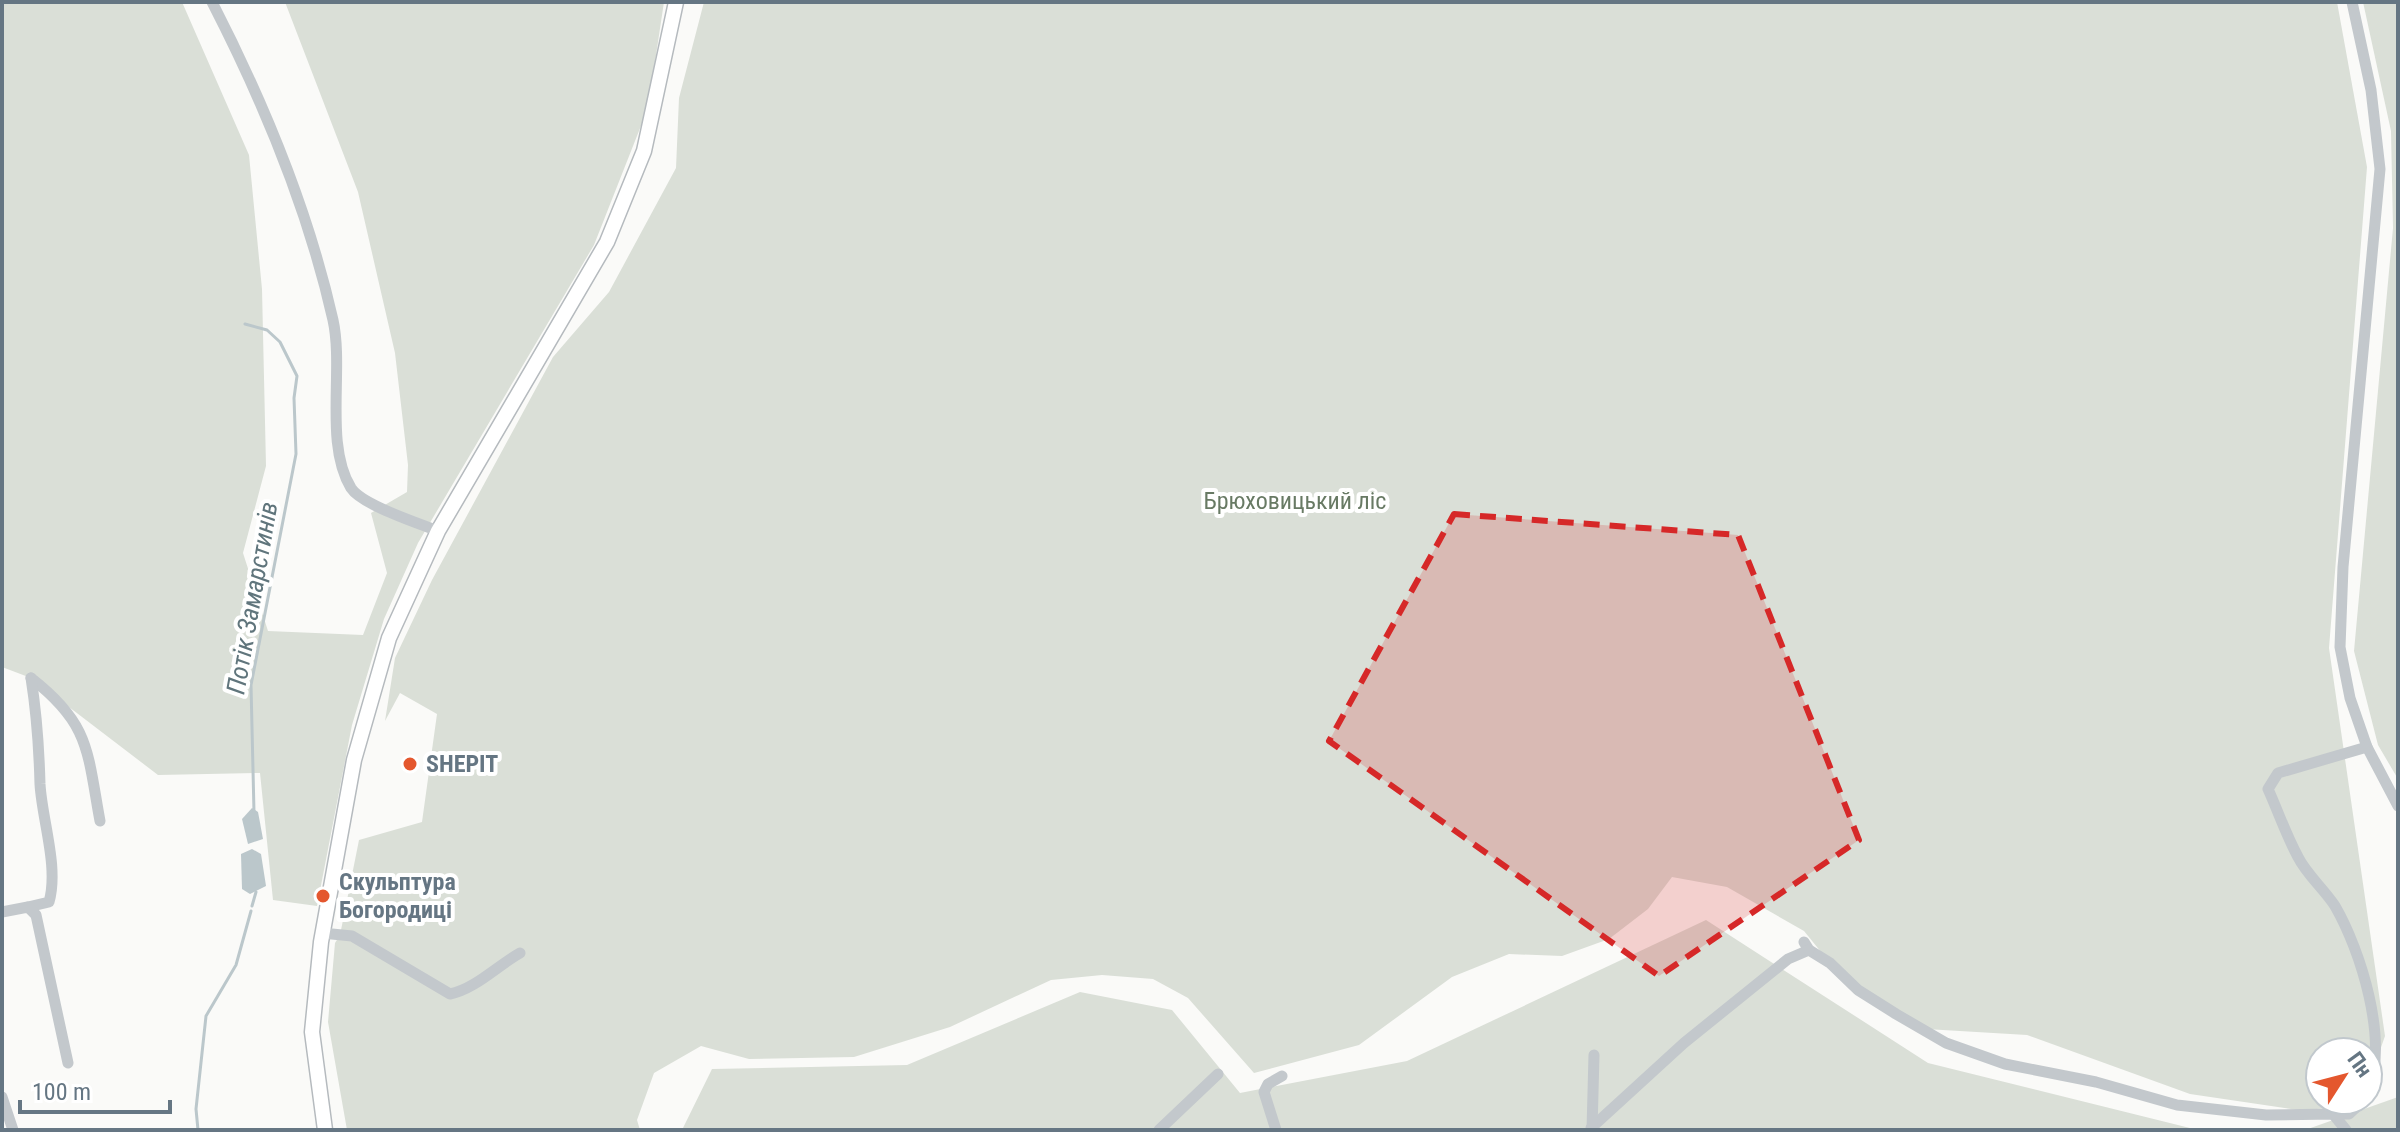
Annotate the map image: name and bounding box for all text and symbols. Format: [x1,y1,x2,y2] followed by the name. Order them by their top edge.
[1204,487,1386,515] park label: Брюховицький ліс
[220,499,284,697] water label: Потік Замарстинів
[426,750,498,778] place label: SHEPIT
[401,755,419,773] marker: SHEPIT
[339,868,456,924] place label: Скульптура Богородиці
[314,887,332,905] marker: Скульптура Богородиці
[2304,1036,2384,1116] north arrow
[2342,1047,2377,1082] text: Пн
[20,1064,170,1114] scale bar
[32,1078,91,1106] text: 100 m

